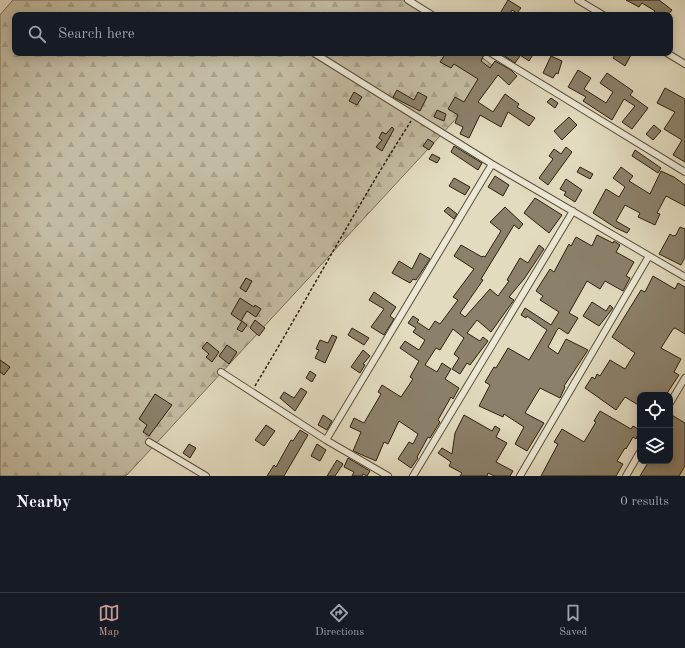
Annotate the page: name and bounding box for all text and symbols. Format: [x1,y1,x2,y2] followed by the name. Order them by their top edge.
[12,12,673,56] search box
[26,23,48,45] icon: search
[58,27,135,42] text: Search here
[637,392,673,464] map controls
[637,392,673,428] button: locate
[637,428,673,464] button: layers
[16,494,71,511] text: Nearby
[620,495,669,508] text: 0 results
[98,602,120,640] tab: Map
[315,602,364,640] tab: Directions
[559,602,587,640] tab: Saved

